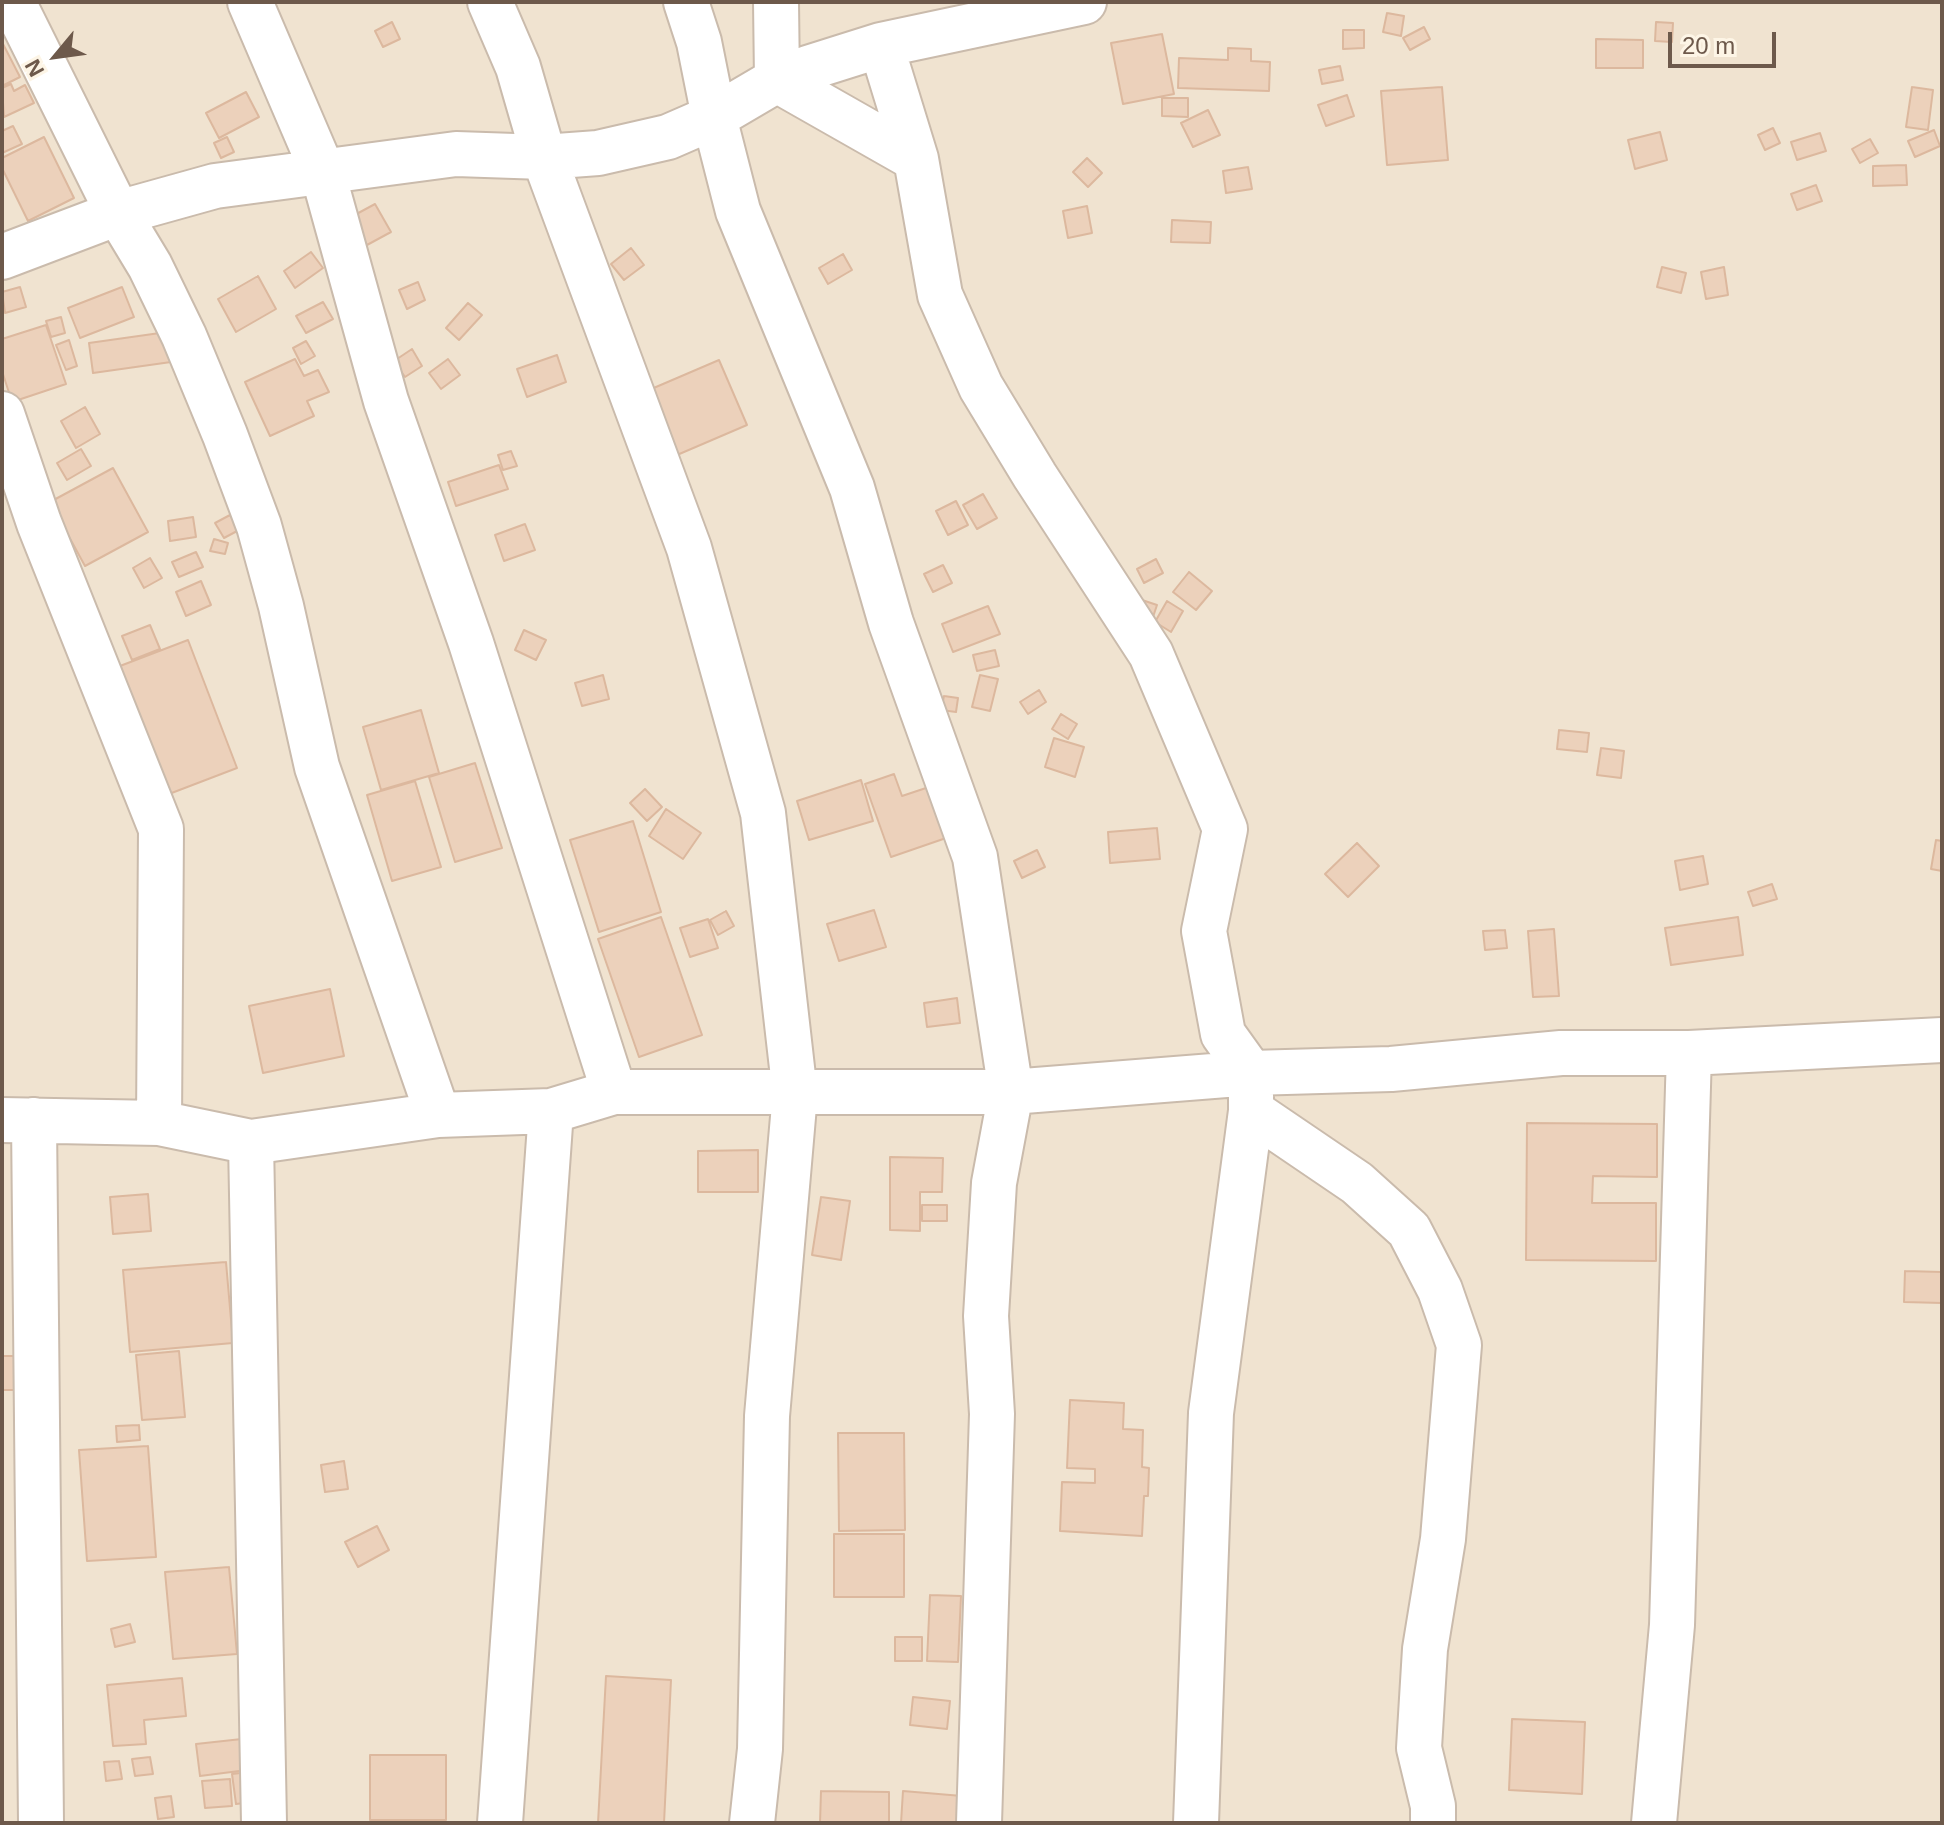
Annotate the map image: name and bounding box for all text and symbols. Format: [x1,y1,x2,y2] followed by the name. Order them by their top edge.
[16,16,96,96] north arrow
[1672,16,1780,66] scale bar
[1682,32,1735,59] text: 20 m
[20,55,49,81] text: N

